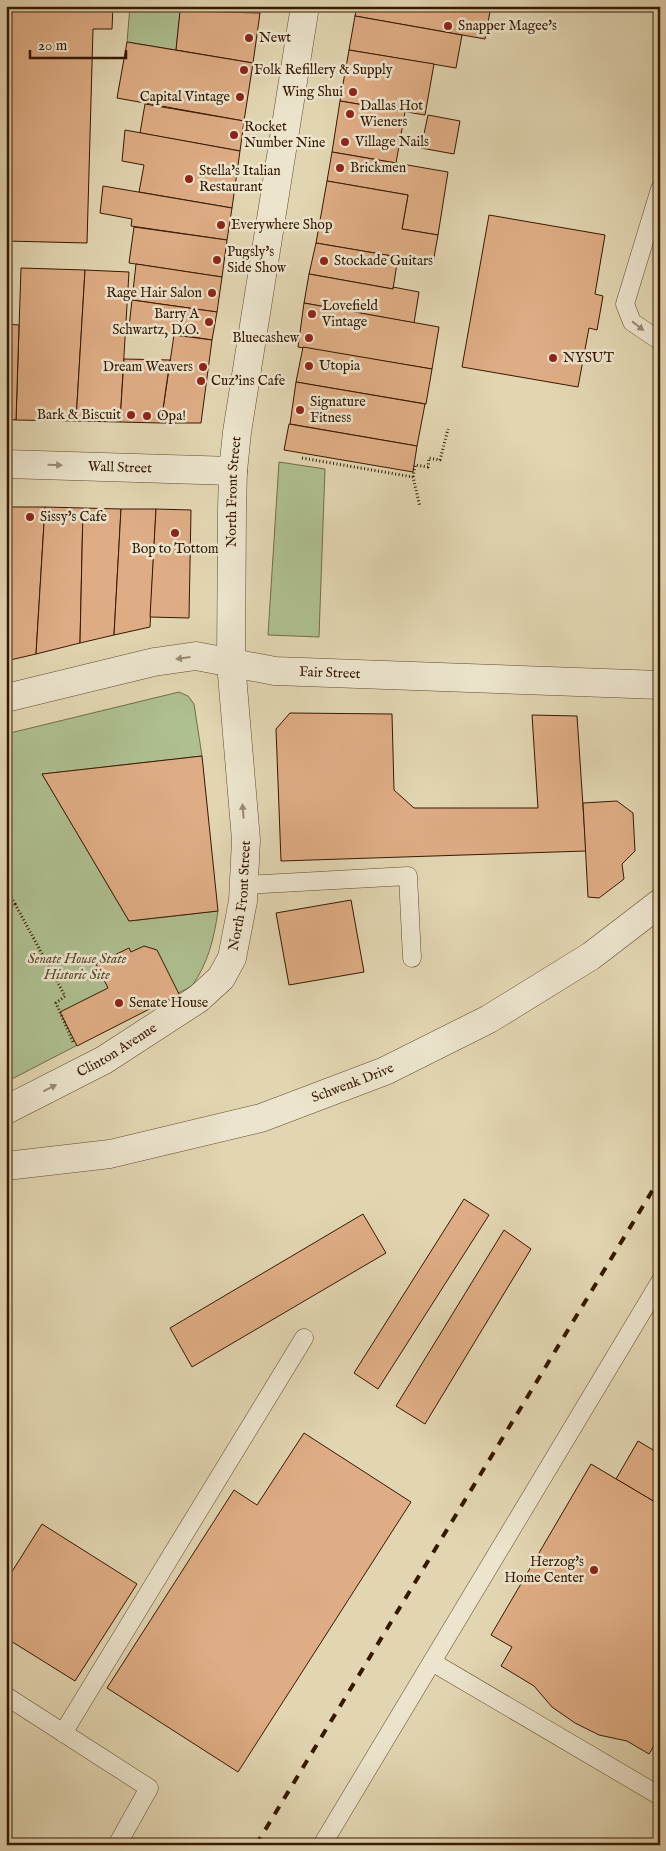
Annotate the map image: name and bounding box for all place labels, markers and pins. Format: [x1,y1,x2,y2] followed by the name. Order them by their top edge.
[458,17,557,35] place label: Snapper Magee's
[442,20,454,32] marker: Snapper Magee's
[259,29,291,47] place label: Newt
[243,32,255,44] marker: Newt
[254,61,393,79] place label: Folk Refillery & Supply
[238,64,250,76] marker: Folk Refillery & Supply
[282,83,343,101] place label: Wing Shui
[347,86,359,98] marker: Wing Shui
[140,88,231,106] place label: Capital Vintage
[234,91,246,103] marker: Capital Vintage
[360,97,423,131] place label: Dallas Hot Wieners
[344,108,356,120] marker: Dallas Hot Wieners
[244,118,326,152] place label: Rocket Number Nine
[228,129,240,141] marker: Rocket Number Nine
[354,133,429,151] place label: Village Nails
[339,136,351,148] marker: Village Nails
[350,159,407,177] place label: Brickmen
[199,162,281,196] place label: Stella's Italian Restaurant
[334,162,346,174] marker: Brickmen
[183,173,195,185] marker: Stella's Italian Restaurant
[231,216,333,234] place label: Everywhere Shop
[215,219,227,231] marker: Everywhere Shop
[227,243,287,277] place label: Pugsly's Side Show
[334,252,433,270] place label: Stockade Guitars
[211,254,223,266] marker: Pugsly's Side Show
[318,255,330,267] marker: Stockade Guitars
[106,284,203,302] place label: Rage Hair Salon
[206,287,218,299] marker: Rage Hair Salon
[321,297,378,331] place label: Lovefield Vintage
[112,305,200,339] place label: Barry A Schwartz, D.O.
[306,308,318,320] marker: Lovefield Vintage
[203,316,215,328] marker: Barry A Schwartz, D.O.
[232,329,300,347] place label: Bluecashew
[303,332,315,344] marker: Bluecashew
[563,349,615,367] place label: NYSUT
[547,352,559,364] marker: NYSUT
[319,357,361,375] place label: Utopia
[103,358,193,376] place label: Dream Weavers
[303,360,315,372] marker: Utopia
[197,361,209,373] marker: Dream Weavers
[211,372,286,390] place label: Cuz'ins Cafe
[195,375,207,387] marker: Cuz'ins Cafe
[310,393,366,427] place label: Signature Fitness
[294,404,306,416] marker: Signature Fitness
[37,406,121,424] place label: Bark & Biscuit
[157,407,186,425] place label: Opa!
[125,409,137,421] marker: Bark & Biscuit
[141,410,153,422] marker: Opa!
[40,508,107,526] place label: Sissy's Cafe
[24,511,36,523] marker: Sissy's Cafe
[169,527,181,539] marker: Bop to Tottom
[131,540,219,558] place label: Bop to Tottom
[129,994,209,1012] place label: Senate House
[113,997,125,1009] marker: Senate House
[504,1553,584,1587] place label: Herzog's Home Center
[588,1564,600,1576] marker: Herzog's Home Center

